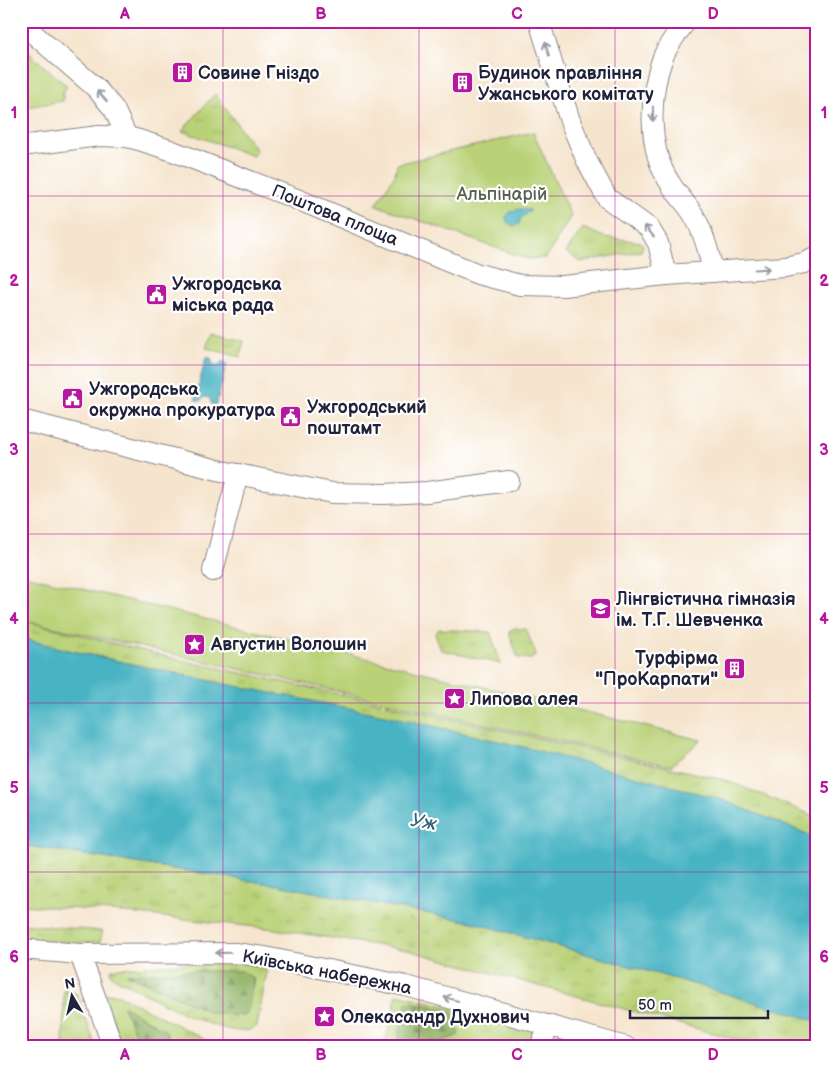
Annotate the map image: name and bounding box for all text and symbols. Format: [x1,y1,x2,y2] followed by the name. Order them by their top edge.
[119,5,130,24] text: A
[315,5,327,24] text: B
[511,5,523,24] text: C
[707,5,719,24] text: D
[542,41,552,57] one-way arrow
[170,61,194,85] building icon: Совине Гніздо
[198,63,320,84] place label: Совине Гніздо
[478,63,654,105] place label: Будинок правління Ужанського комітату
[450,71,474,95] building icon: Будинок правління Ужанського комітату
[96,89,108,102] one-way arrow
[11,104,17,123] text: 1
[821,104,827,123] text: 1
[648,106,658,122] one-way arrow
[269,181,401,251] street label: Поштова площа
[456,184,547,205] park label: Альпінарій
[643,224,654,237] one-way arrow
[754,264,770,273] one-way arrow
[9,272,19,291] text: 2
[819,272,829,291] text: 2
[172,274,282,316] place label: Ужгородська міська рада
[144,282,168,306] public building icon: Ужгородська міська рада
[89,379,276,421] place label: Ужгородська окружна прокуратура
[61,387,85,411] public building icon: Ужгородська окружна прокуратура
[307,397,427,439] place label: Ужгородський поштамт
[279,405,303,429] public building icon: Ужгородський поштамт
[9,441,19,460] text: 3
[819,441,829,460] text: 3
[615,589,796,631] place label: Лінгвістична гімназія ім. Т.Г. Шевченка
[588,597,612,621] school or university icon: Лінгвістична гімназія ім. Т.Г. Шевченка
[9,610,19,629] text: 4
[819,610,829,629] text: 4
[183,632,207,656] place icon: Августин Волошин
[210,634,367,655] place label: Августин Волошин
[595,648,719,690] place label: Турфірма "ПроКарпати"
[722,656,746,680] building icon: Турфірма "ПроКарпати"
[442,687,466,711] place icon: Липова алея
[469,689,578,710] place label: Липова алея
[9,779,19,798] text: 5
[819,779,829,798] text: 5
[409,809,439,836] water label: Уж
[240,946,414,999] street label: Київська набережна
[9,948,19,967] text: 6
[819,948,829,967] text: 6
[216,949,232,958] one-way arrow
[48,970,98,1020] north arrow
[64,974,77,993] text: N
[630,988,768,1020] scale bar
[444,993,460,1003] one-way arrow
[638,996,672,1015] text: 50 m
[313,1005,337,1029] place icon: Олекасандр Духнович
[341,1007,530,1028] place label: Олекасандр Духнович
[119,1046,130,1065] text: A
[315,1046,327,1065] text: B
[511,1046,523,1065] text: C
[707,1046,719,1065] text: D

